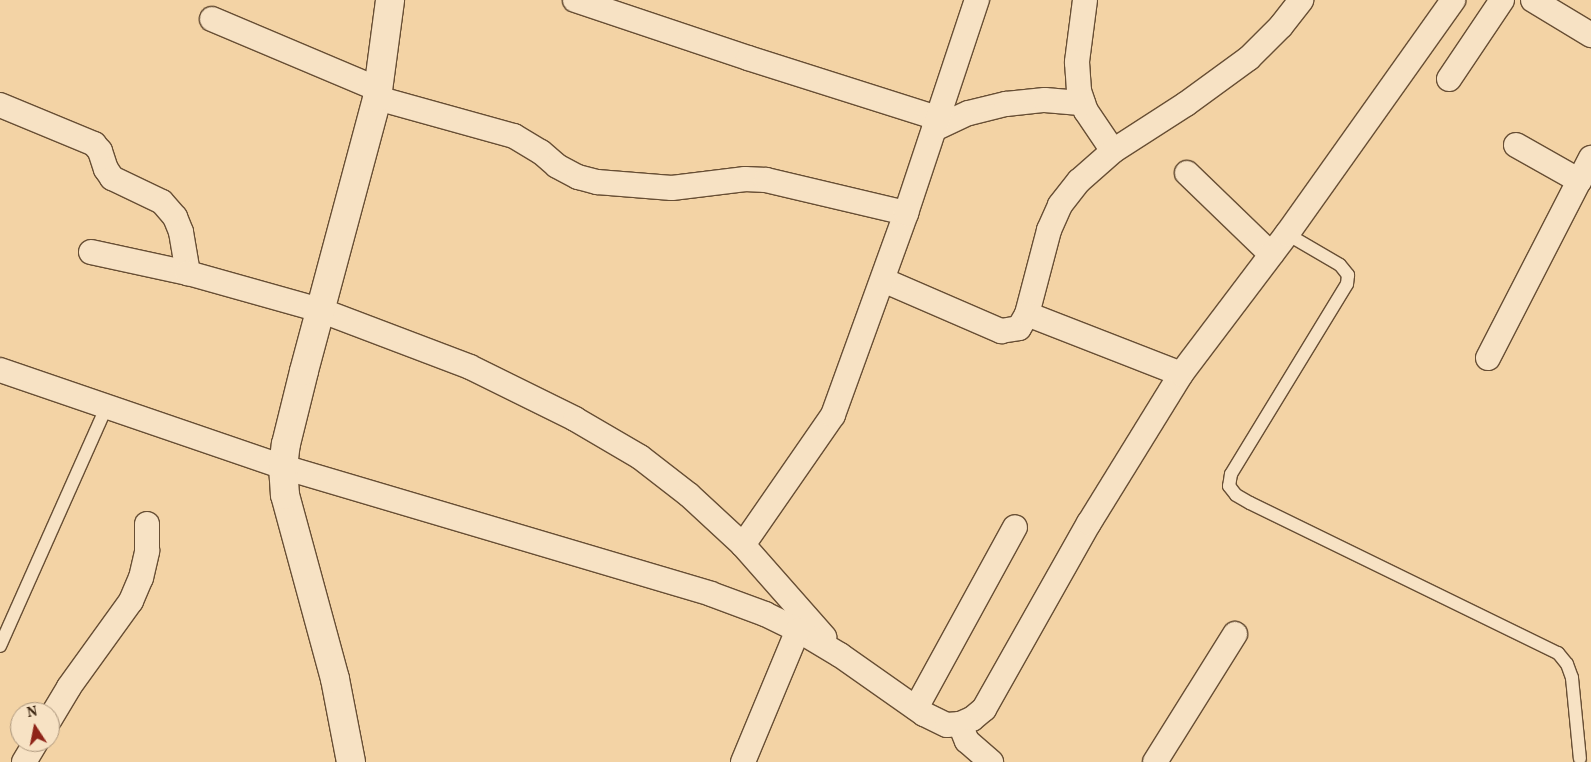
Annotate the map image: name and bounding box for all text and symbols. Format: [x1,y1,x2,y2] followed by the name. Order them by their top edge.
[10,702,60,752] north arrow
[25,702,39,723] text: N

